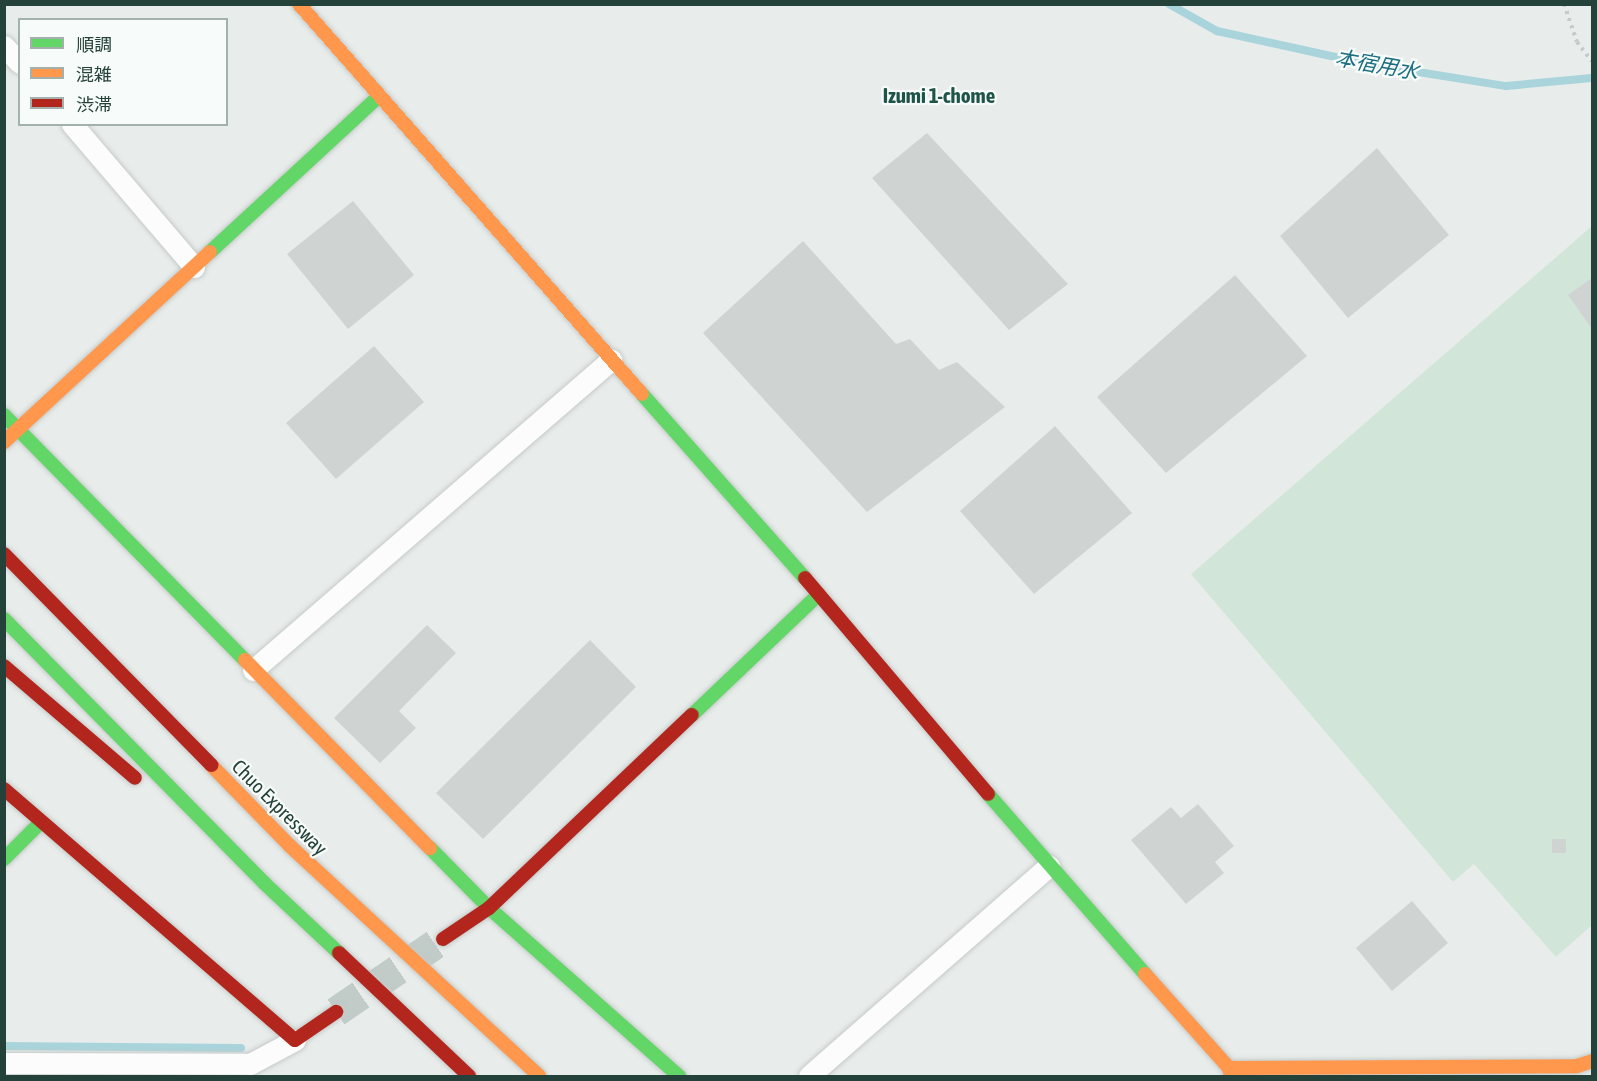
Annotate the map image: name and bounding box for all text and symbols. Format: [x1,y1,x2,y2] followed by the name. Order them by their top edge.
[18,18,228,126] legend
[76,34,112,55] text: 順調
[1333,44,1421,84] water label: 本宿用水
[76,64,112,85] text: 混雑
[883,82,995,108] district label: Izumi 1-chome
[76,94,112,115] text: 渋滞
[227,754,333,860] street label: Chuo Expressway

